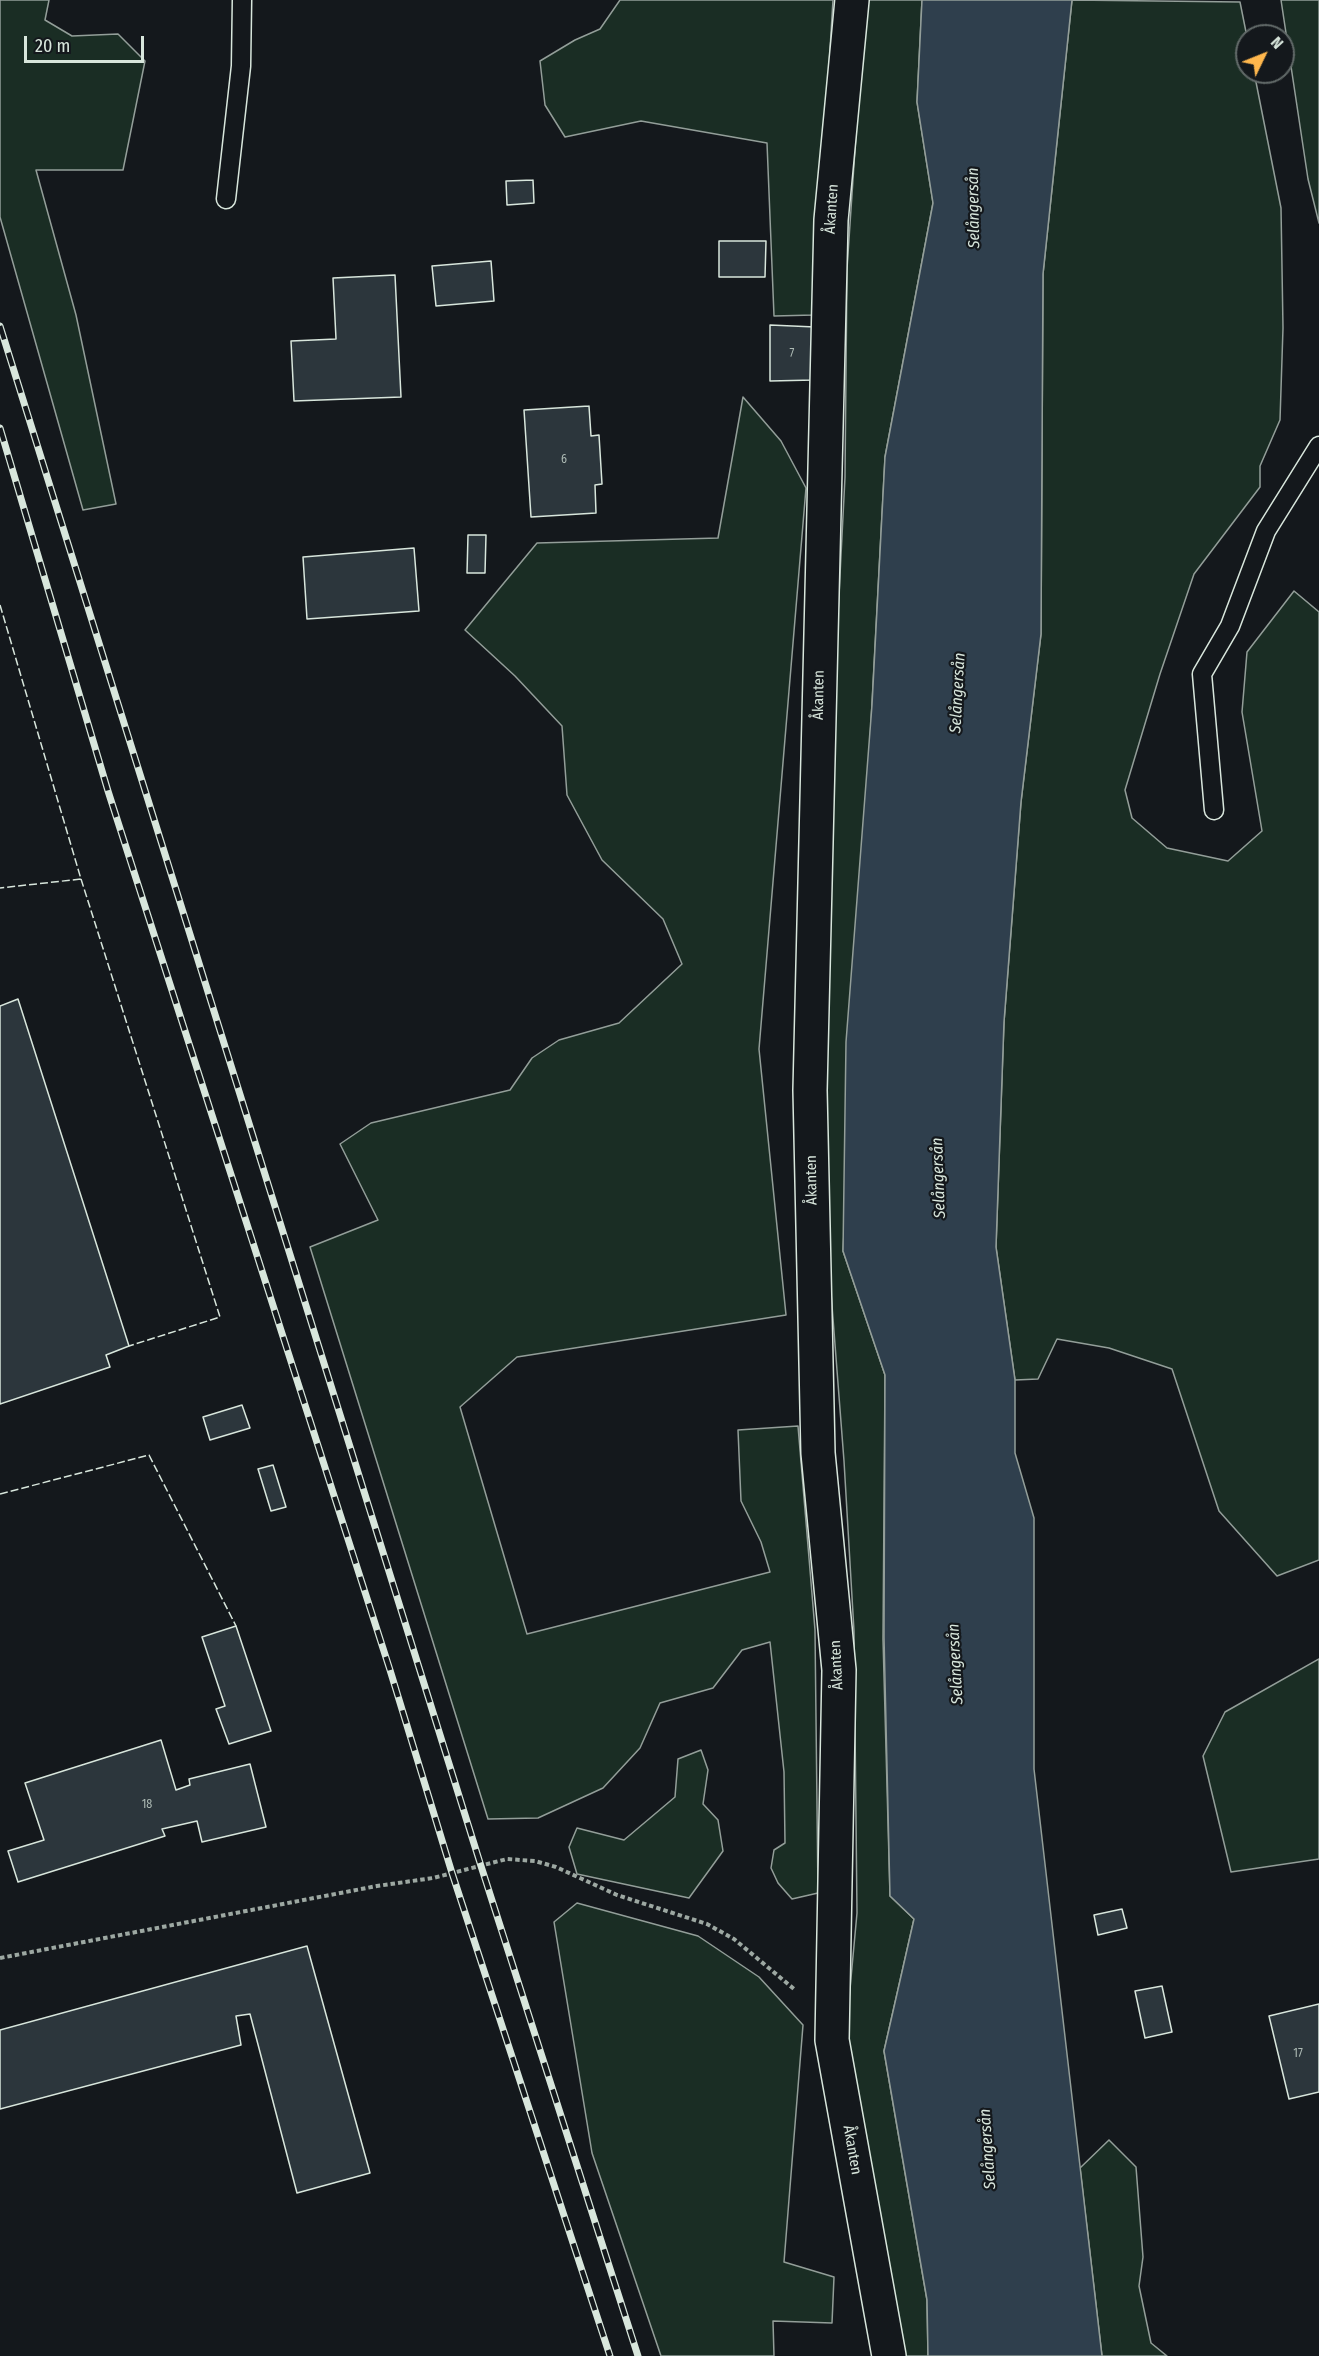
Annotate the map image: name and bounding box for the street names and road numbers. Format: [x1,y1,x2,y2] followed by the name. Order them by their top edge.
[821,183,843,235] street label: Åkanten
[810,670,828,720] street label: Åkanten
[803,1155,821,1205] street label: Åkanten
[827,1640,847,1690] street label: Åkanten
[839,2124,865,2176] street label: Åkanten

